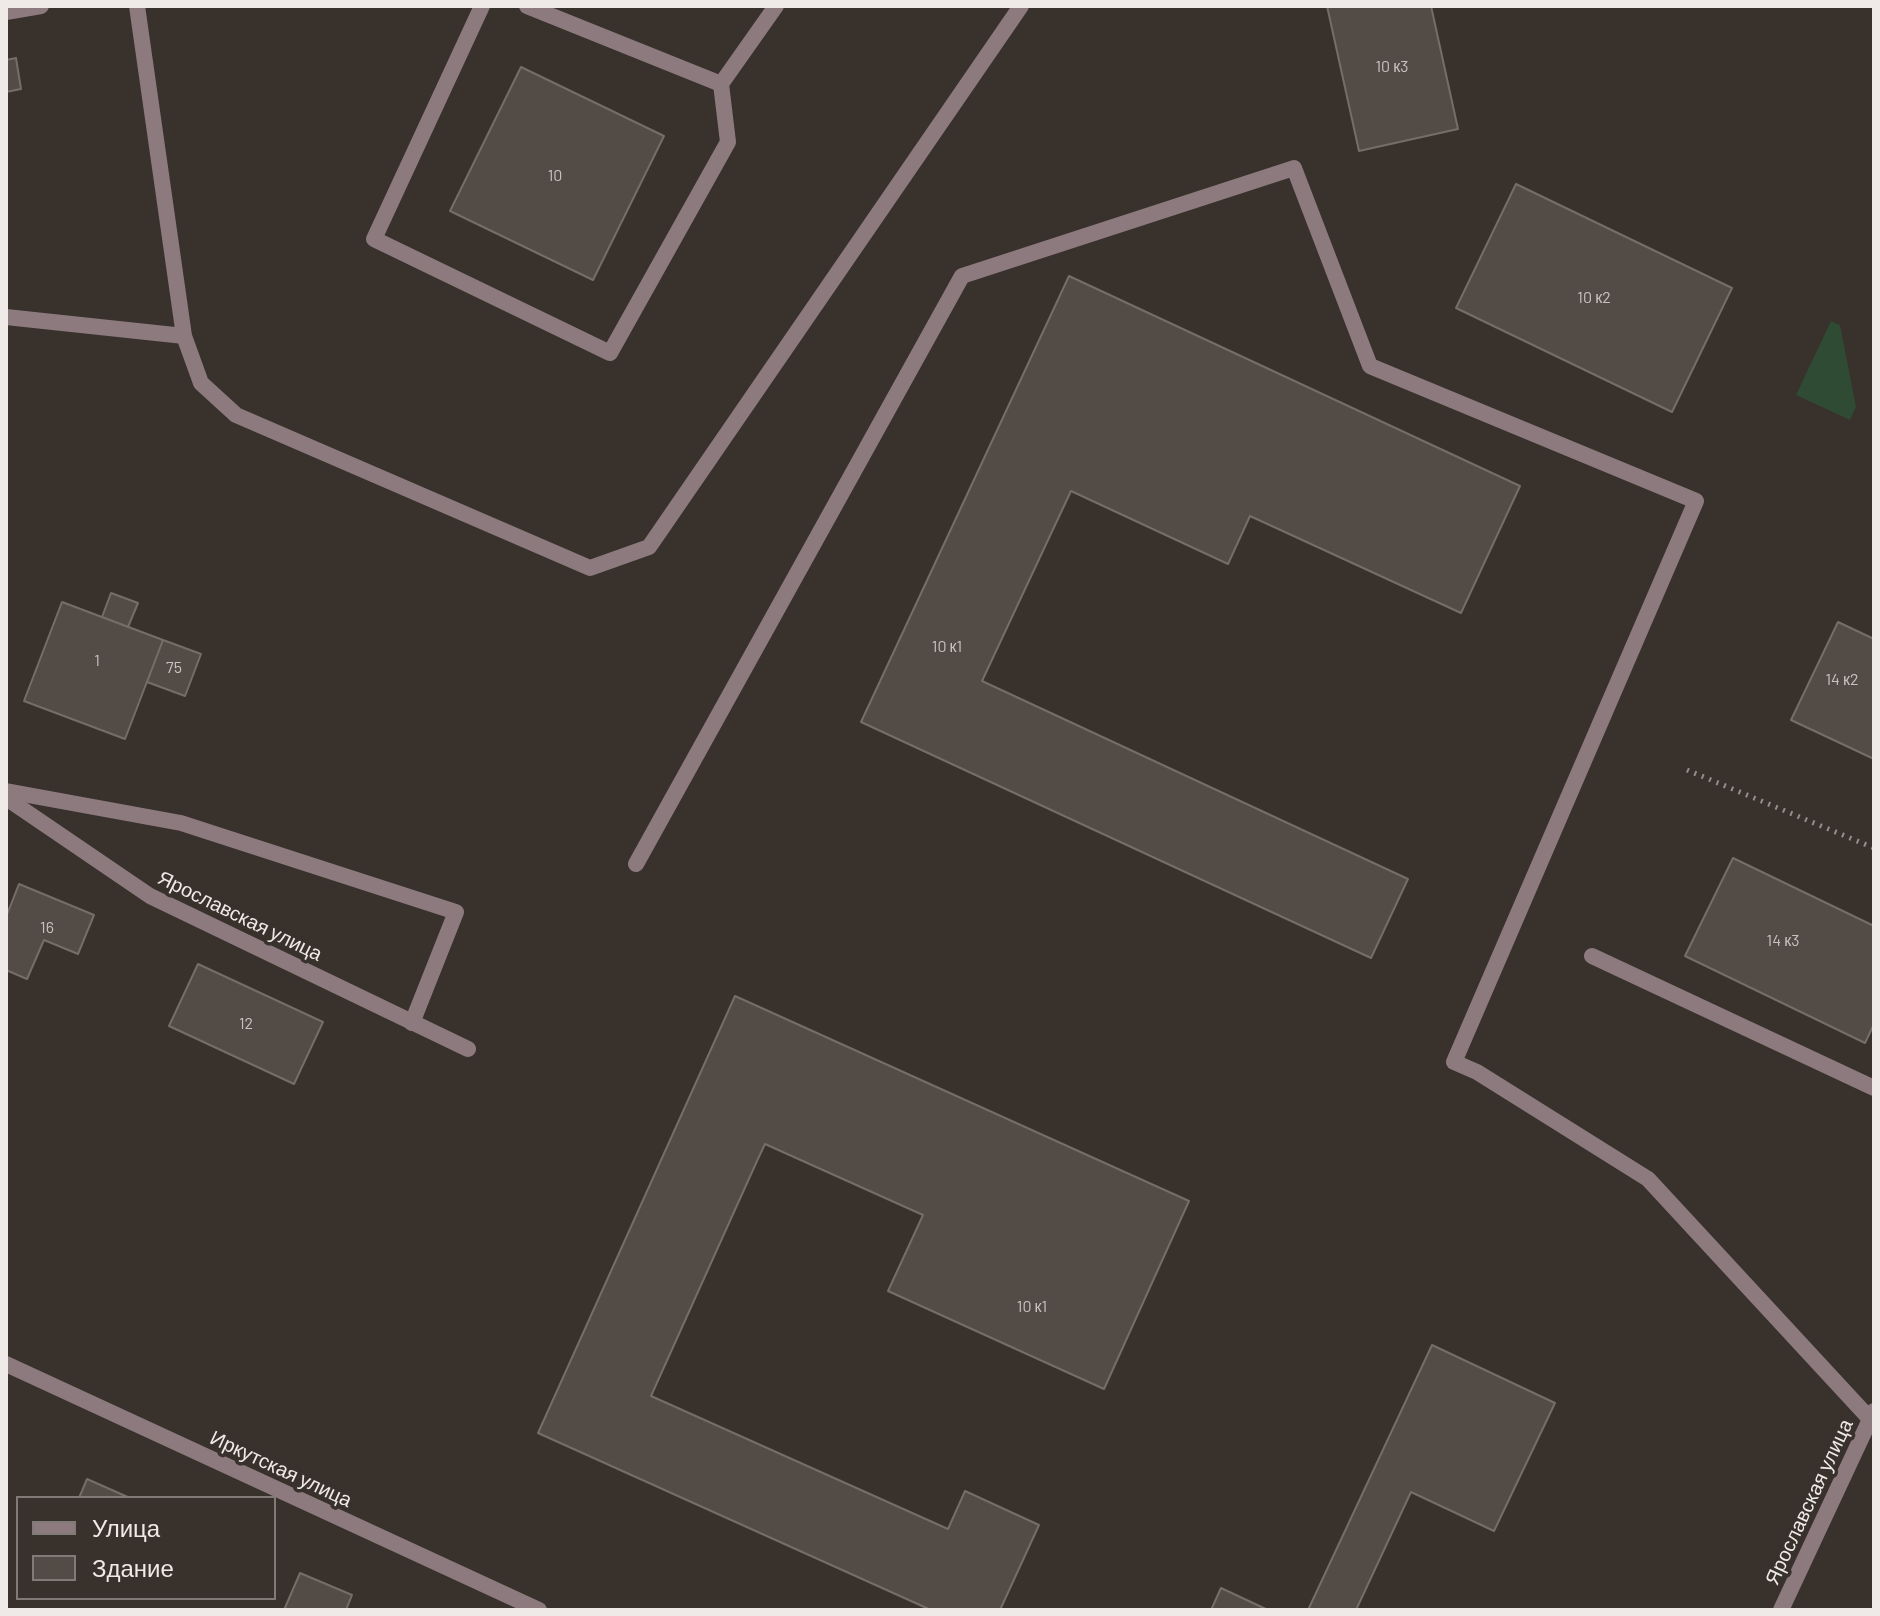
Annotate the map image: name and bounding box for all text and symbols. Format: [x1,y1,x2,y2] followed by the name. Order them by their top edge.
[1375,57,1409,77] house number: 10 к3
[548,166,562,186] house number: 10
[1577,288,1611,308] house number: 10 к2
[932,637,962,657] house number: 10 к1
[94,651,100,671] house number: 1
[166,658,182,678] house number: 75
[1825,670,1859,690] house number: 14 к2
[154,866,326,966] street label: Ярославская улица
[40,918,54,938] house number: 16
[1767,931,1799,951] house number: 14 к3
[239,1014,253,1034] house number: 12
[1017,1297,1047,1317] house number: 10 к1
[1760,1415,1858,1589] street label: Ярославская улица
[206,1426,356,1512] street label: Иркутская улица
[16,1496,276,1600] legend
[92,1513,160,1542] text: Улица
[92,1553,174,1582] text: Здание

